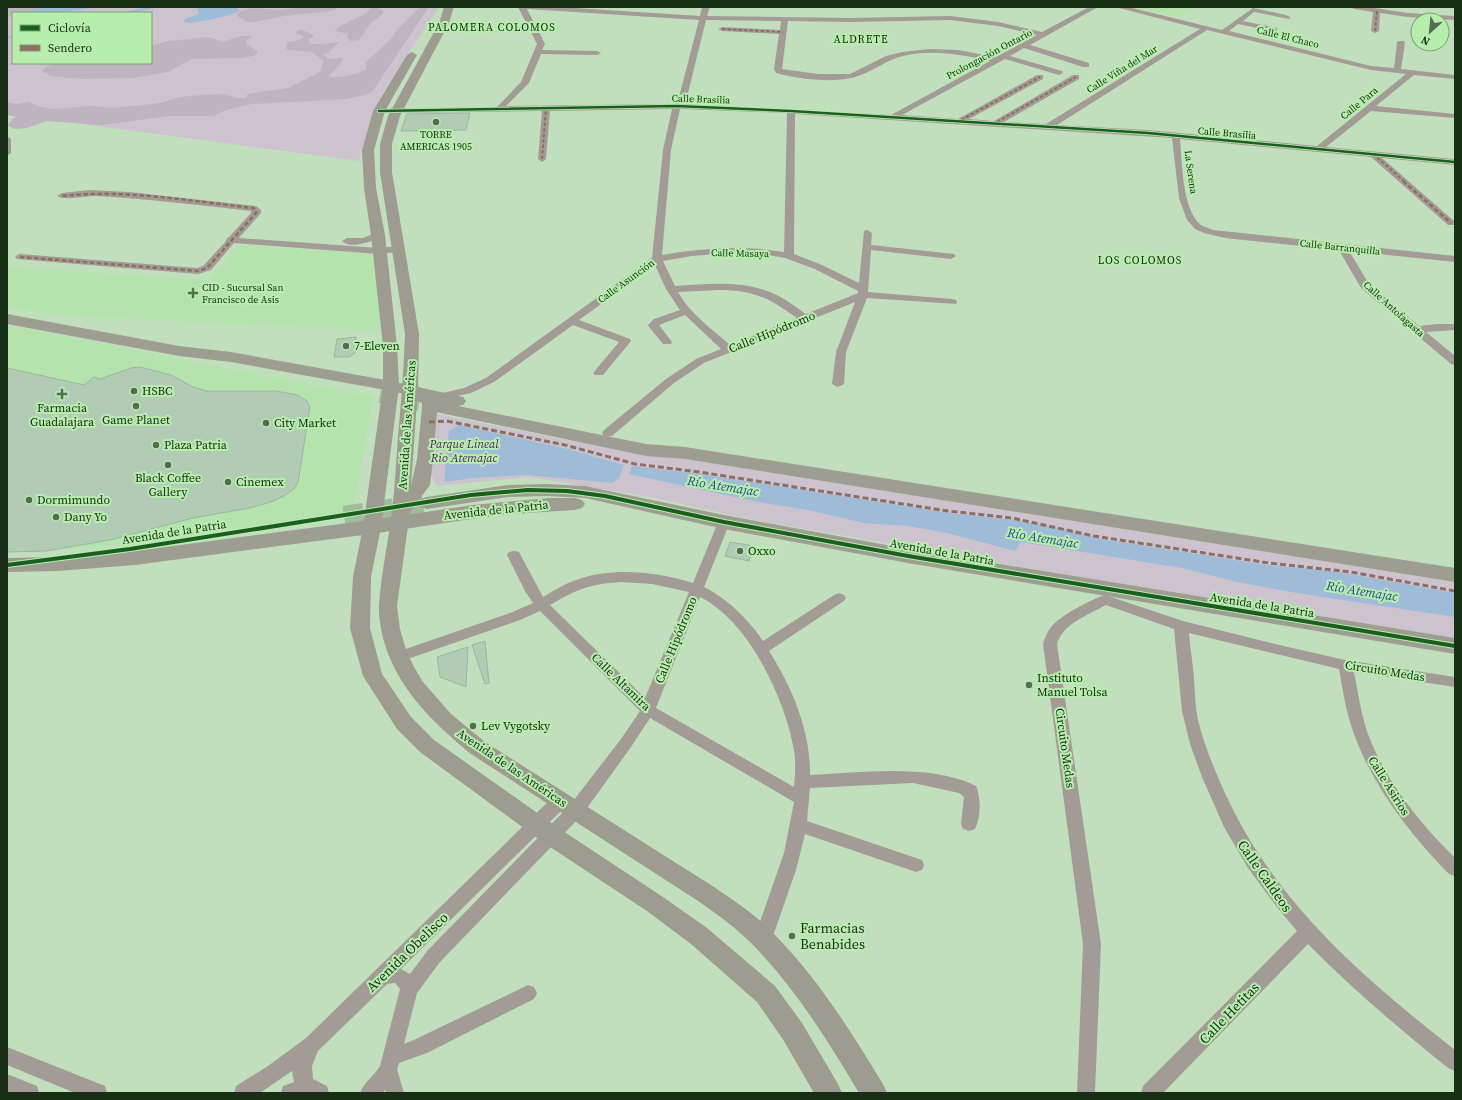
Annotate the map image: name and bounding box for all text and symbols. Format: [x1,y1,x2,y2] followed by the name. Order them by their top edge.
[12,12,152,64] legend
[1410,12,1450,52] north arrow
[48,20,92,36] text: Ciclovía
[428,20,556,35] district label: PALOMERA COLOMOS
[1255,23,1321,51] street label: Calle El Chaco
[944,26,1035,82] street label: Prolongación Ontario
[833,32,889,47] district label: ALDRETE
[1419,32,1433,49] text: N
[48,40,92,56] text: Sendero
[1084,41,1161,96] street label: Calle Viña del Mar
[1338,83,1381,122] street label: Calle Para
[671,91,731,107] street label: Calle Brasilia
[431,117,441,127] marker: TORRE AMERICAS 1905
[1197,124,1258,142] street label: Calle Brasilia
[400,128,472,153] place label: TORRE AMERICAS 1905
[1182,149,1201,196] street label: La Serena
[1299,236,1382,258] street label: Calle Barranquilla
[711,246,770,260] street label: Calle Masaya
[1098,253,1182,268] district label: LOS COLOMOS
[595,256,657,306] street label: Calle Asunción
[1361,278,1428,340] street label: Calle Antofagasta
[202,281,283,306] place label: CID - Sucursal San Francisco de Asis
[187,287,199,299] marker: CID - Sucursal San Francisco de Asis
[726,307,818,357] street label: Calle Hipódromo
[354,338,400,354] place label: 7-Eleven
[341,341,351,351] marker: 7-Eleven
[394,360,420,490] street label: Avenida de las Américas
[142,383,173,399] place label: HSBC
[129,386,139,396] marker: HSBC
[57,389,67,399] marker: Farmacia Guadalajara
[30,400,95,430] place label: Farmacia Guadalajara
[131,401,141,411] marker: Game Planet
[102,412,170,428] place label: Game Planet
[274,415,336,431] place label: City Market
[261,418,271,428] marker: City Market
[428,436,499,466] park label: Parque Lineal Rio Atemajac
[164,437,228,453] place label: Plaza Patria
[151,440,161,450] marker: Plaza Patria
[163,460,173,470] marker: Black Coffee Gallery
[135,470,201,500] place label: Black Coffee Gallery
[685,472,761,500] water label: Río Atemajac
[236,474,284,490] place label: Cinemex
[223,477,233,487] marker: Cinemex
[37,492,110,508] place label: Dormimundo
[24,495,34,505] marker: Dormimundo
[443,496,550,523] street label: Avenida de la Patria
[64,509,108,525] place label: Dany Yo
[51,512,61,522] marker: Dany Yo
[121,516,228,548] street label: Avenida de la Patria
[1005,524,1081,552] water label: Río Atemajac
[889,535,996,569] street label: Avenida de la Patria
[748,543,776,559] place label: Oxxo
[735,546,745,556] marker: Oxxo
[1324,577,1400,605] water label: Río Atemajac
[1209,589,1316,621] street label: Avenida de la Patria
[651,594,701,686] street label: Calle Hipódromo
[588,650,655,715] street label: Calle Altamira
[1344,657,1426,685] street label: Circuito Medas
[1037,670,1109,700] place label: Instituto Manuel Tolsa
[1024,680,1034,690] marker: Instituto Manuel Tolsa
[1051,707,1079,789] street label: Circuito Medas
[481,718,551,734] place label: Lev Vygotsky
[468,721,478,731] marker: Lev Vygotsky
[454,725,570,811] street label: Avenida de las Américas
[1364,753,1414,819] street label: Calle Asirios
[1233,836,1297,916] street label: Calle Caldeos
[362,907,453,996] street label: Avenida Obelisco
[800,918,865,954] place label: Farmacias Benabides
[787,931,797,941] marker: Farmacias Benabides
[1194,978,1264,1048] street label: Calle Hetitas

